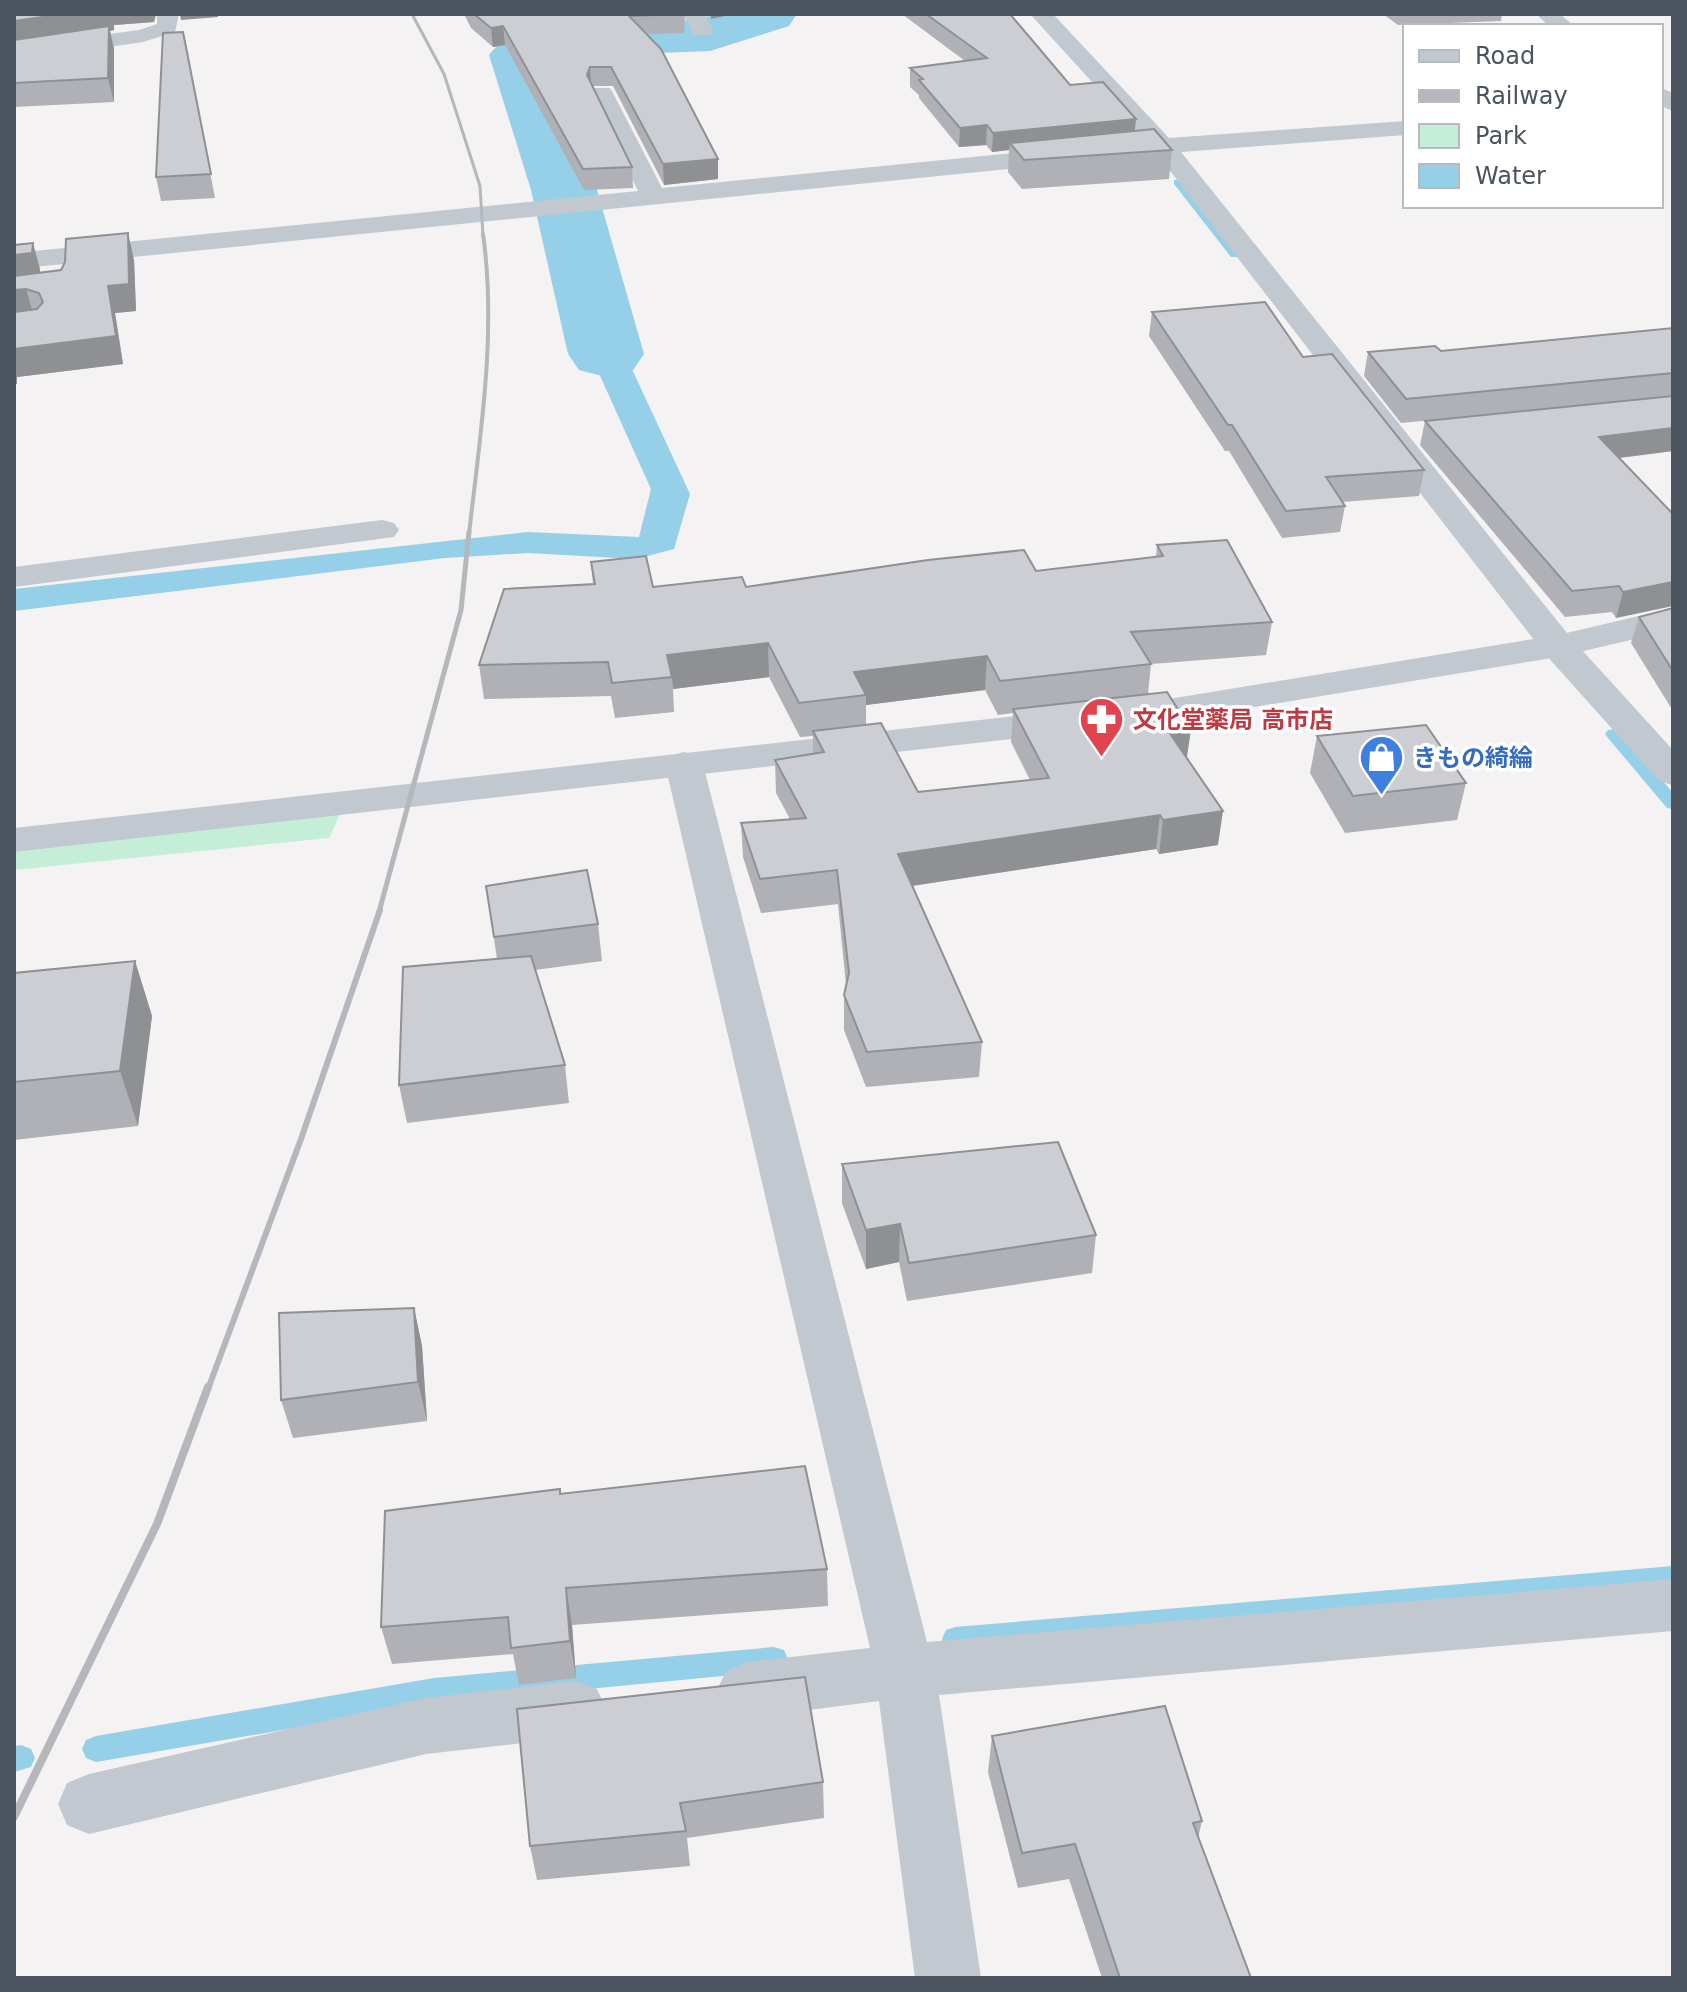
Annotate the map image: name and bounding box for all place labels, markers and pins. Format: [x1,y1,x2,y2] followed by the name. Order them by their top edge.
[1078,696,1126,759] pharmacy icon: 文化堂薬局 高市店
[1133,706,1333,734] place label: 文化堂薬局 高市店
[1358,734,1406,797] shop icon: きもの綺綸
[1413,744,1533,772] place label: きもの綺綸

